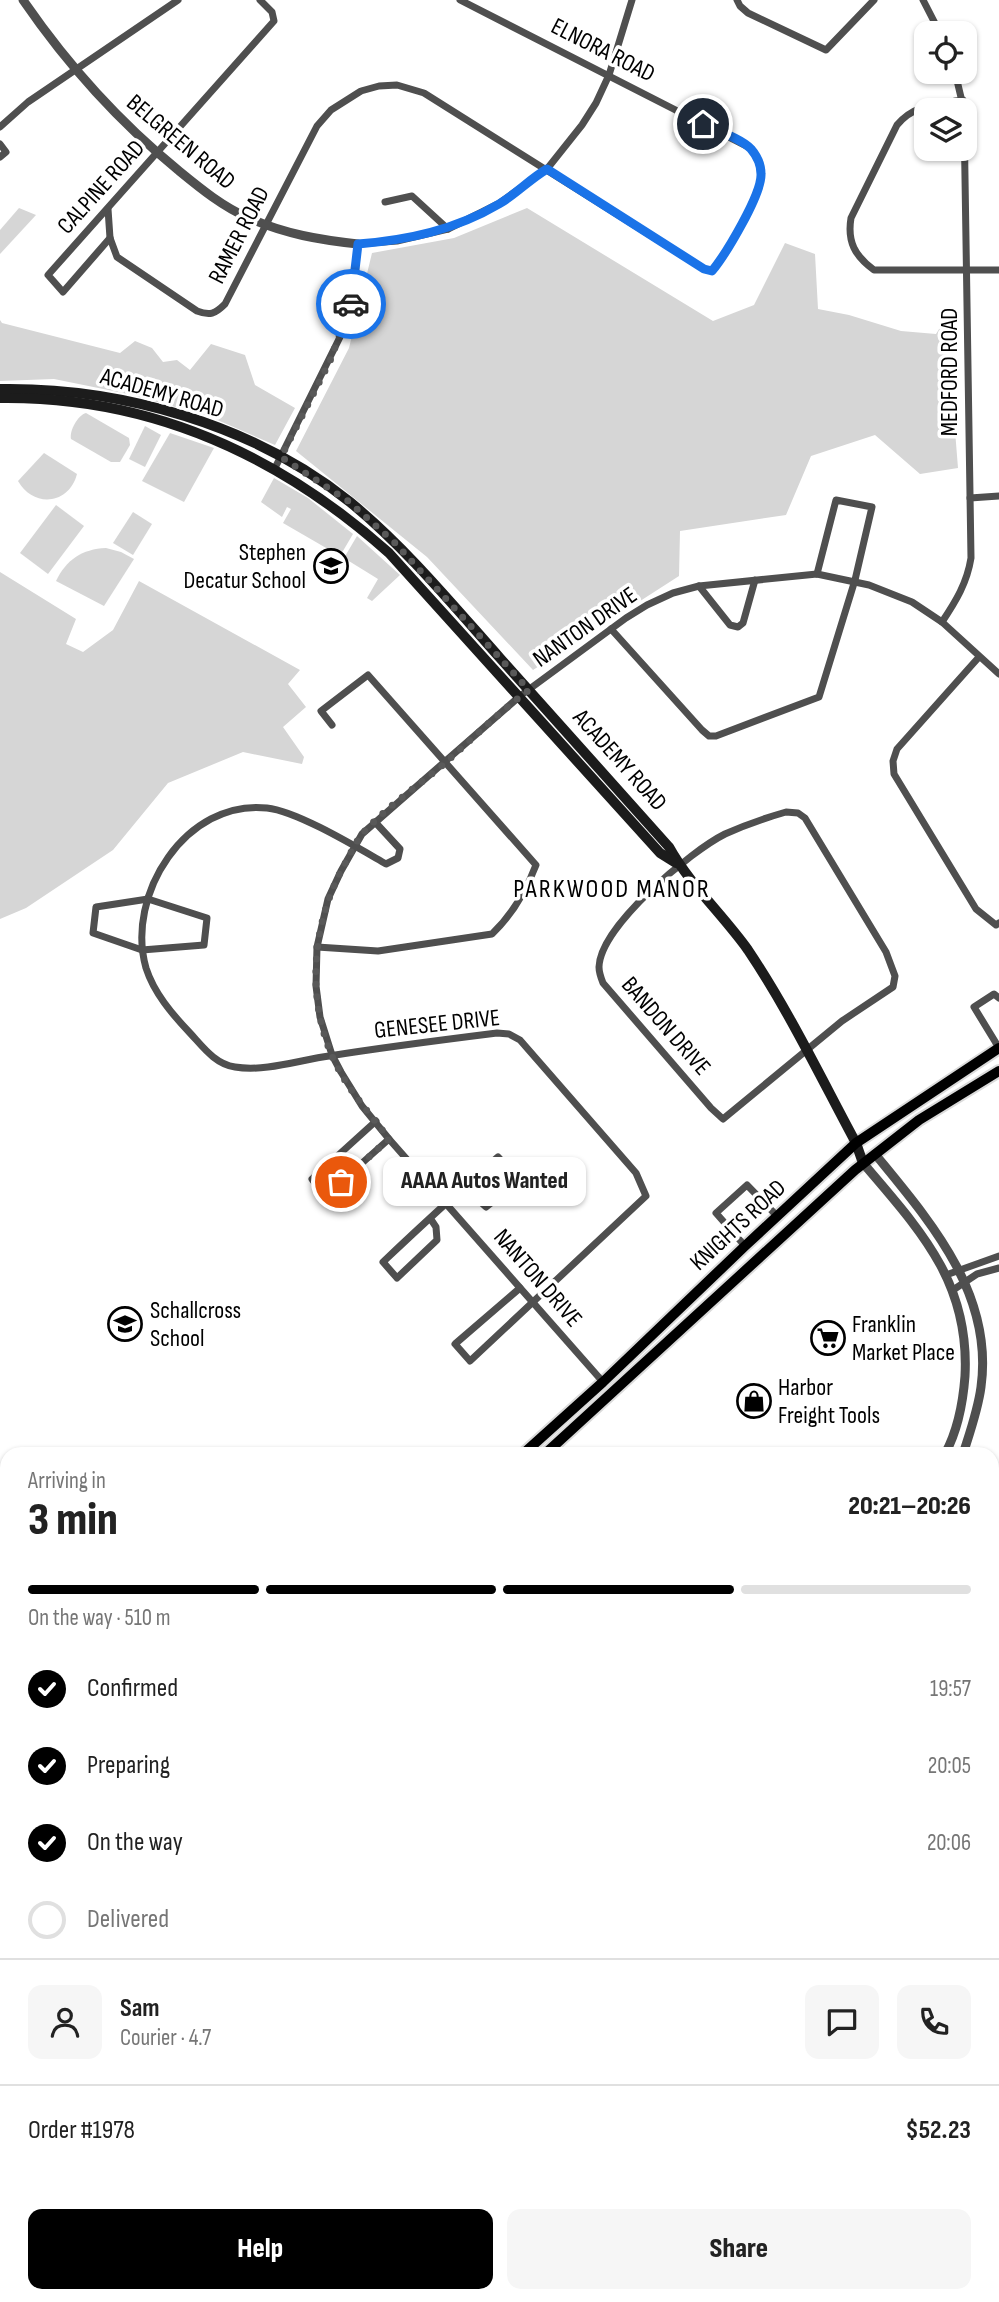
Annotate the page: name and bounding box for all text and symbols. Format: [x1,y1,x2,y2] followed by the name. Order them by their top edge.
[546,12,660,88] street label: ELNORA ROAD
[914,21,977,161] map controls
[914,21,977,84] button: locate
[121,88,241,196] street label: BELGREEN ROAD
[673,94,733,154] pin
[914,98,977,161] button: layers
[684,105,722,143] icon: home
[51,134,151,240] street label: CALPINE ROAD
[202,182,276,288] street label: RAMER ROAD
[316,269,386,339] courier
[332,285,370,323] icon: car
[935,308,964,436] street label: MEDFORD ROAD
[96,361,227,424] street label: ACADEMY ROAD
[183,538,306,595] place label: Stephen Decatur School
[312,547,350,585] school or university icon: Stephen Decatur School
[527,581,643,673] street label: NANTON DRIVE
[566,703,673,817] street label: ACADEMY ROAD
[513,874,711,905] district label: PARKWOOD MANOR
[615,971,717,1081] street label: BANDON DRIVE
[373,1003,501,1045] street label: GENESEE DRIVE
[311,1152,371,1212] pin
[383,1158,586,1206] callout: AAAA Autos Wanted
[322,1163,360,1201] icon: bag
[401,1167,568,1195] text: AAAA Autos Wanted
[684,1173,792,1277] street label: KNIGHTS ROAD
[488,1223,588,1333] street label: NANTON DRIVE
[150,1296,241,1353] place label: Schallcross School
[106,1305,144,1343] school or university icon: Schallcross School
[852,1310,955,1367] place label: Franklin Market Place
[809,1319,847,1357] supermarket icon: Franklin Market Place
[778,1373,880,1430] place label: Harbor Freight Tools
[735,1382,773,1420] shop icon: Harbor Freight Tools
[28,1467,106,1495] text: Arriving in
[848,1491,971,1522] text: 20:21–20:26
[28,1493,118,1548] text: 3 min
[28,1604,171,1632] text: On the way · 510 m
[28,1670,66,1708] icon: check
[87,1673,178,1704] text: Confirmed
[930,1675,971,1703] text: 19:57
[28,1747,66,1785] icon: check
[87,1750,170,1781] text: Preparing
[928,1752,971,1780] text: 20:05
[28,1824,66,1862] icon: check
[87,1827,183,1858] text: On the way
[927,1829,971,1857] text: 20:06
[87,1904,169,1935] text: Delivered
[28,1985,102,2059] button: person
[805,1985,879,2059] button: chat
[897,1985,971,2059] button: phone
[120,1993,160,2024] text: Sam
[120,2024,211,2052] text: Courier · 4.7
[28,2115,135,2146] text: Order #1978
[905,2115,971,2146] text: $52.23
[28,2209,493,2289] button: Help
[507,2209,971,2289] button: Share

